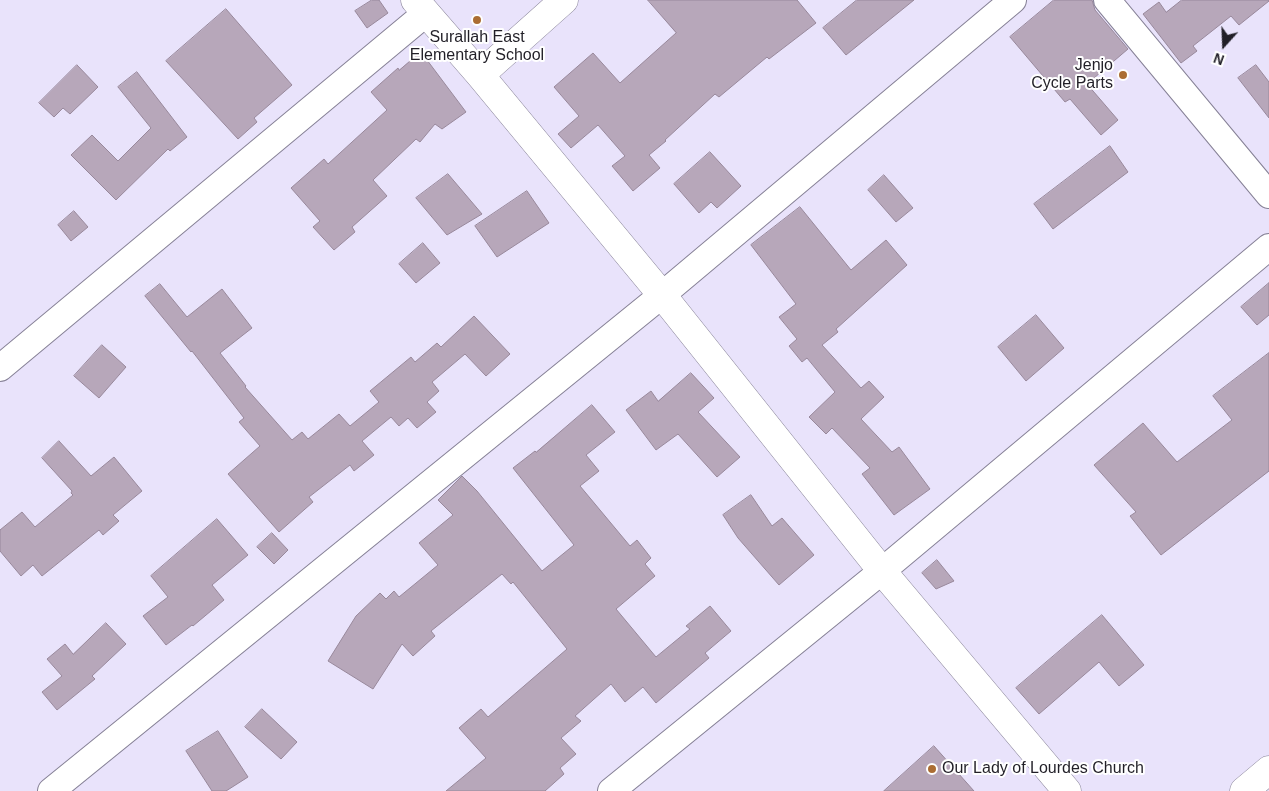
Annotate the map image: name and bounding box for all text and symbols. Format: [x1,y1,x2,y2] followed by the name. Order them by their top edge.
[471,14,483,26] marker: Surallah East Elementary School
[1199,20,1249,70] north arrow
[410,28,544,66] place label: Surallah East Elementary School
[1211,50,1226,68] text: N
[1031,56,1113,94] place label: Jenjo Cycle Parts
[1117,69,1129,81] marker: Jenjo Cycle Parts
[942,759,1144,779] place label: Our Lady of Lourdes Church
[926,763,938,775] marker: Our Lady of Lourdes Church

